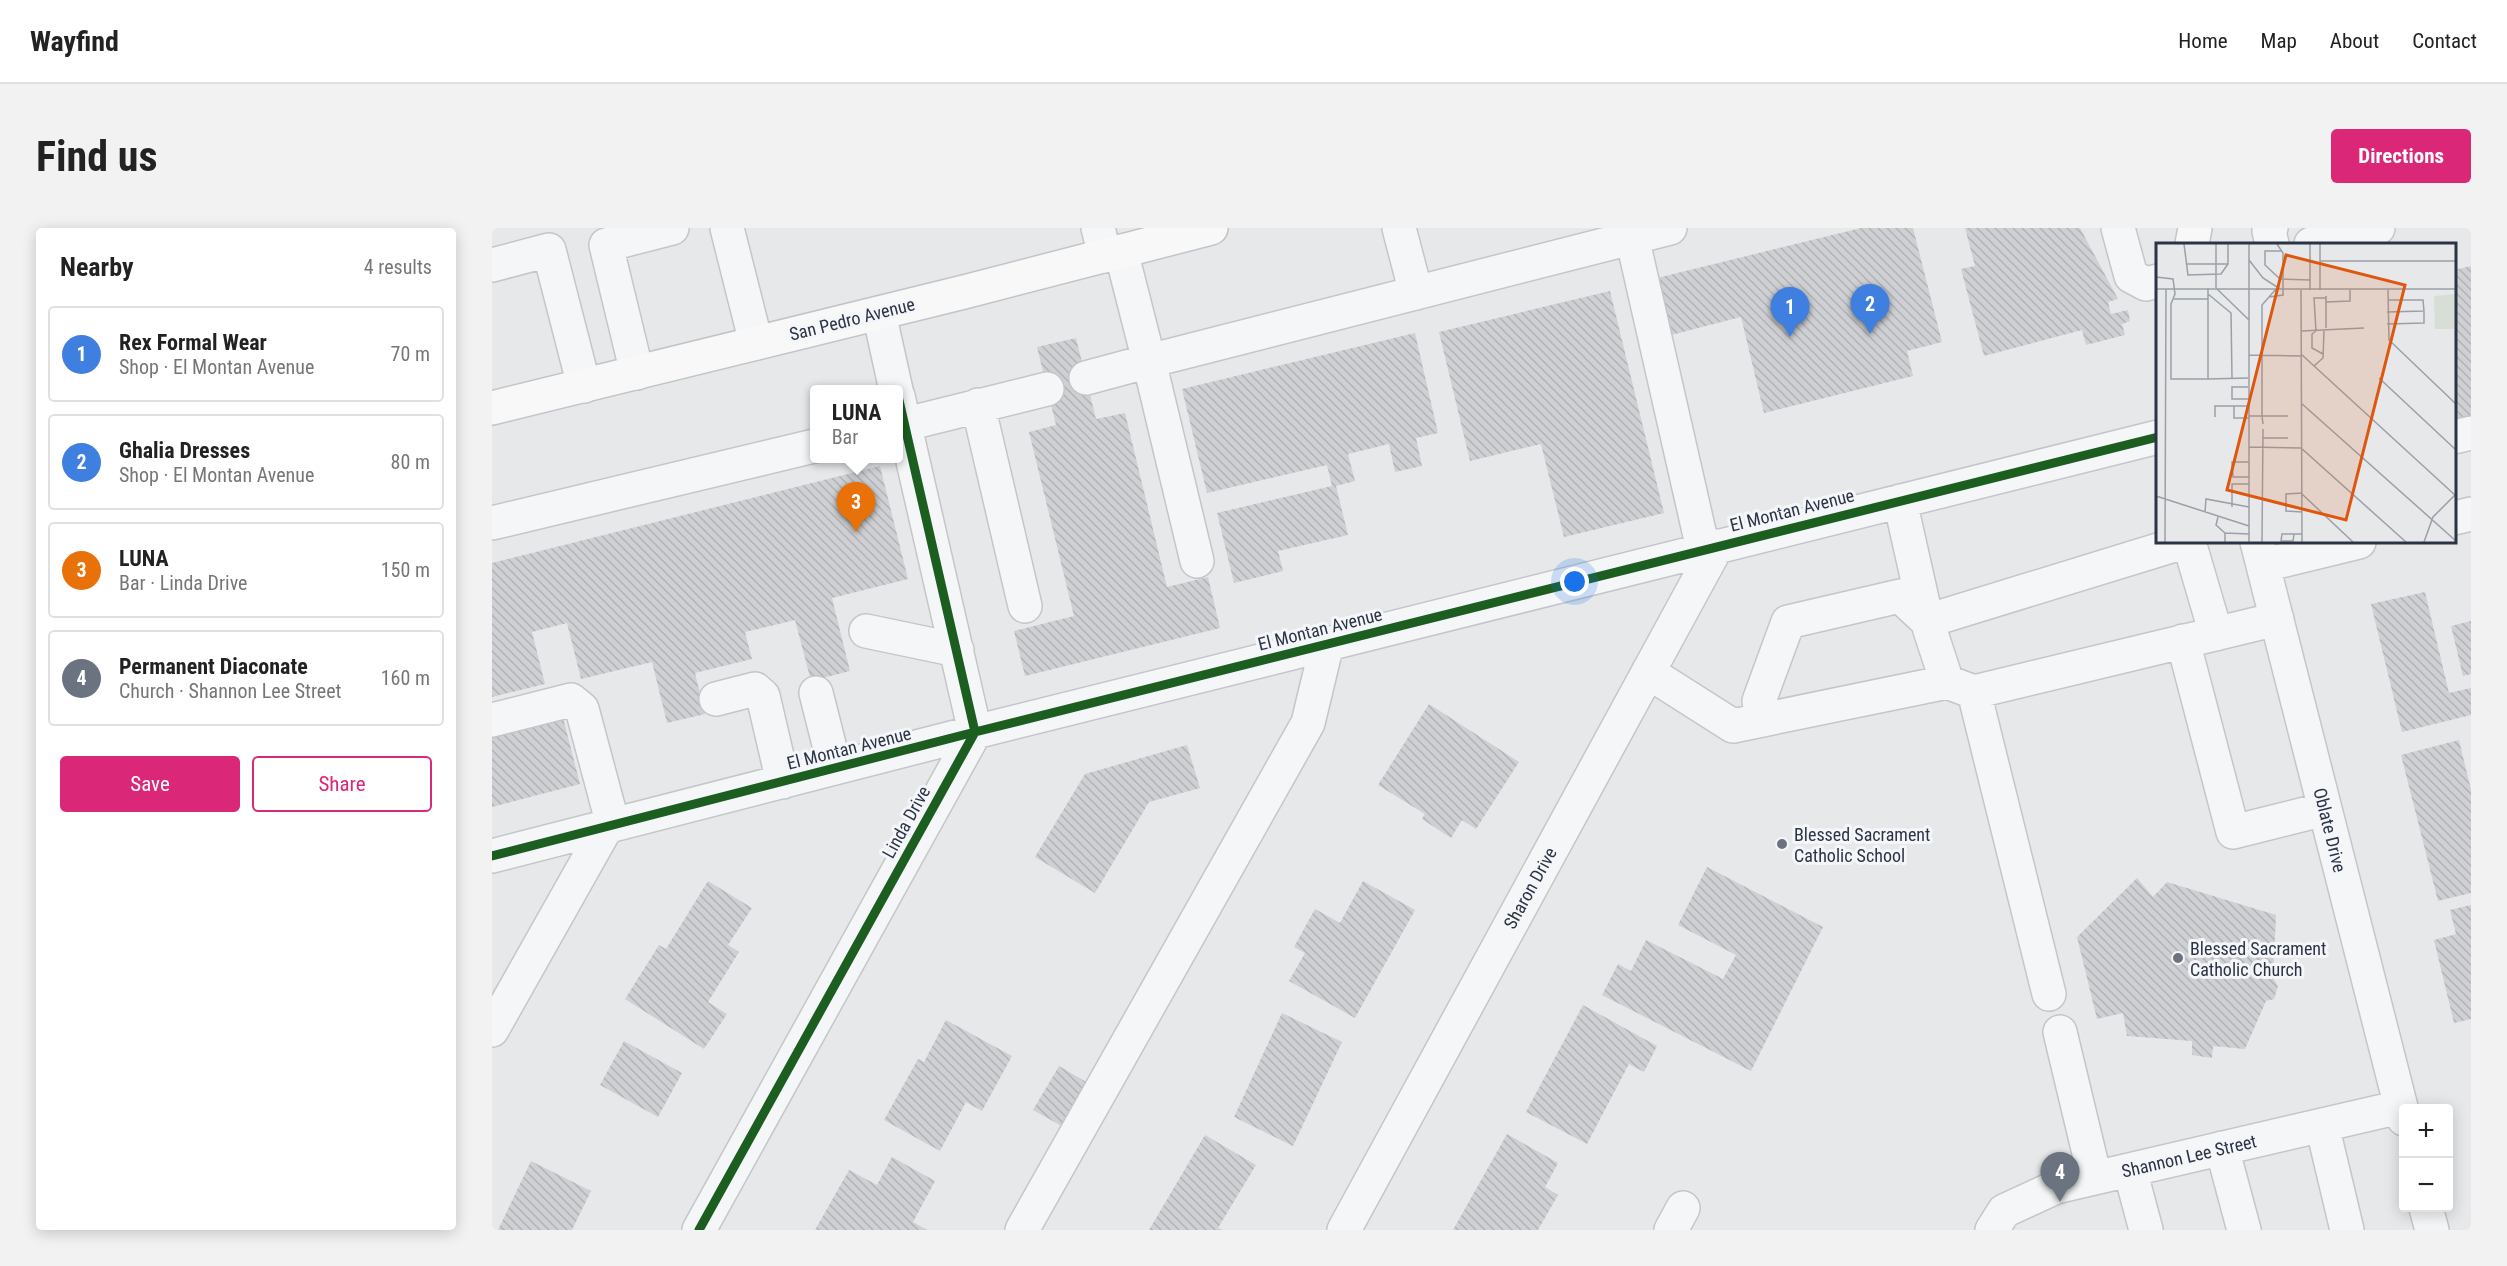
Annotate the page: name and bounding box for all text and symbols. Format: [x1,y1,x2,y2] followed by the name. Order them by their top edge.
[30,25,119,58] text: Wayfind
[2178,29,2228,53] text: Home
[2261,29,2297,53] text: Map
[2330,29,2379,53] text: About
[2412,29,2477,53] text: Contact
[2331,129,2471,183] button: Directions
[36,132,157,181] text: Find us
[2156,243,2456,543] inset map
[60,252,134,282] text: Nearby
[364,255,432,279] text: 4 results
[1850,285,1890,334] pin: 2
[1770,288,1810,337] pin: 1
[787,293,917,345] street label: San Pedro Avenue
[119,330,267,355] text: Rex Formal Wear
[76,342,87,366] text: 1
[391,342,430,366] text: 70 m
[119,355,314,379] text: Shop · El Montan Avenue
[810,385,903,463] popup
[832,400,881,425] text: LUNA
[832,425,858,449] text: Bar
[119,438,250,463] text: Ghalia Dresses
[76,450,87,474] text: 2
[391,450,430,474] text: 80 m
[119,463,314,487] text: Shop · El Montan Avenue
[836,482,876,532] pin: 3
[1728,484,1856,536] street label: El Montan Avenue
[119,546,169,571] text: LUNA
[76,558,87,582] text: 3
[381,558,430,582] text: 150 m
[1560,567,1589,596] your location
[119,571,247,595] text: Bar · Linda Drive
[1256,603,1384,655] street label: El Montan Avenue
[119,654,308,679] text: Permanent Diaconate
[76,666,87,690] text: 4
[381,666,430,690] text: 160 m
[119,679,342,703] text: Church · Shannon Lee Street
[785,722,913,774] street label: El Montan Avenue
[60,756,240,812] button: Save
[252,756,432,812] button: Share
[878,782,934,862] street label: Linda Drive
[2309,786,2351,874] street label: Oblate Drive
[1794,824,1930,866] place label: Blessed Sacrament Catholic School
[1775,837,1789,851] marker: Blessed Sacrament Catholic School
[1499,844,1561,932] street label: Sharon Drive
[2190,938,2326,980] place label: Blessed Sacrament Catholic Church
[2171,951,2185,965] marker: Blessed Sacrament Catholic Church
[2399,1104,2453,1212] map controls
[2399,1104,2453,1158] button: +
[2120,1130,2258,1182] street label: Shannon Lee Street
[2040,1152,2080,1202] pin: 4
[2399,1158,2453,1212] button: −

